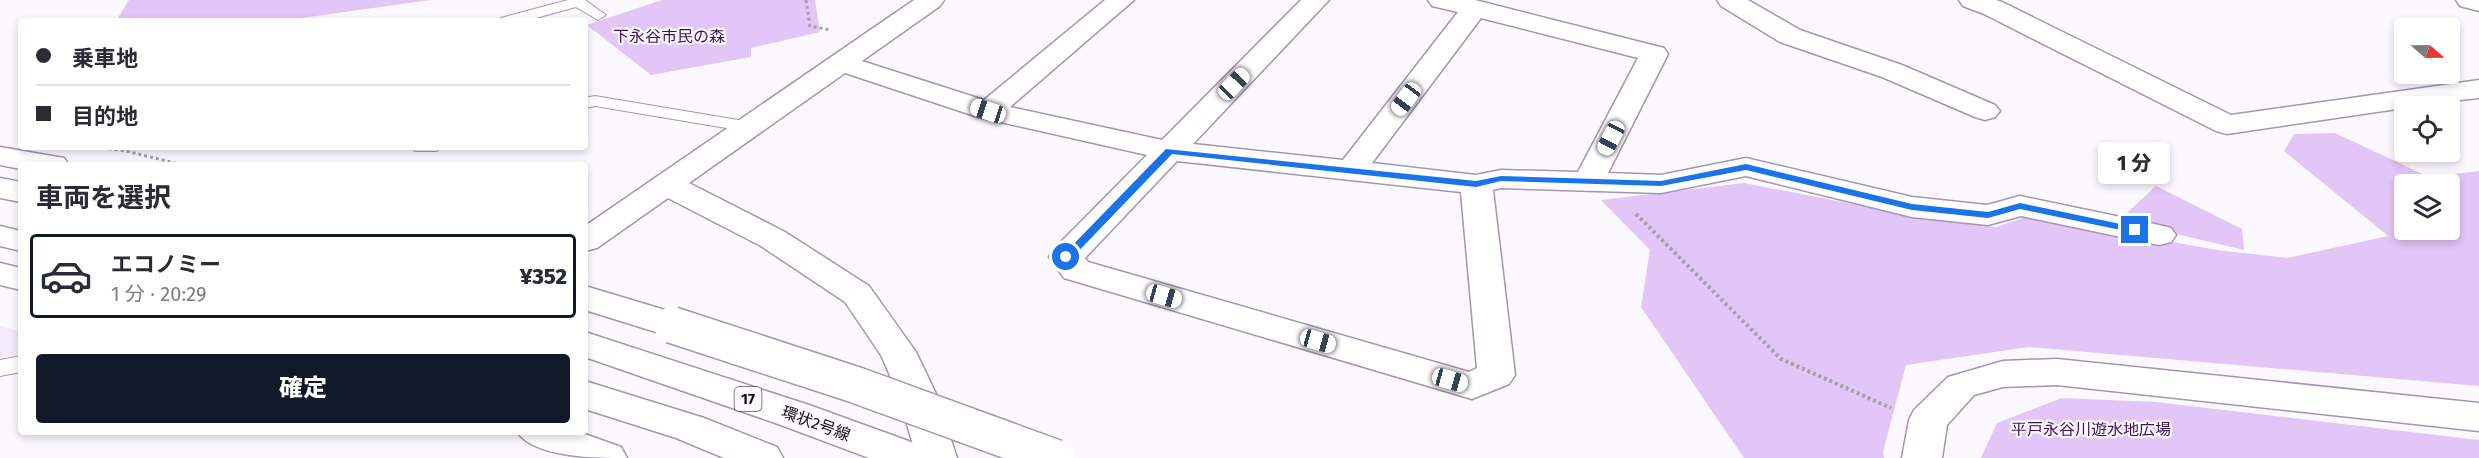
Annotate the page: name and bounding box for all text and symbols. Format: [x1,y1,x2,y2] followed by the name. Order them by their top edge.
[2394,18,2460,84] north arrow
[2394,18,2460,240] map controls
[613,27,725,46] park label: 下永谷市民の森
[72,45,138,72] text: 乗車地
[1215,65,1253,103] car
[1388,79,1424,119] car
[2394,96,2460,162] button: locate
[968,97,1008,125] car
[72,103,138,130] text: 目的地
[1595,118,1627,158] car
[2099,143,2171,185] callout: 1 分
[2117,151,2151,175] text: 1 分
[2394,174,2460,240] button: layers
[36,182,171,214] text: 車両を選択
[2121,216,2148,243] route end
[1052,243,1079,270] route start
[39,249,93,303] icon: car
[111,251,221,278] text: エコノミー
[520,263,567,290] text: ¥352
[111,282,206,306] text: 1 分 · 20:29
[1144,282,1184,310] car
[1298,327,1338,355] car
[36,354,570,423] button: 確定
[1430,366,1470,394] car
[734,387,762,411] road number: 17
[779,402,853,445] street label: 環状2号線
[2011,420,2171,439] park label: 平戸永谷川遊水地広場

